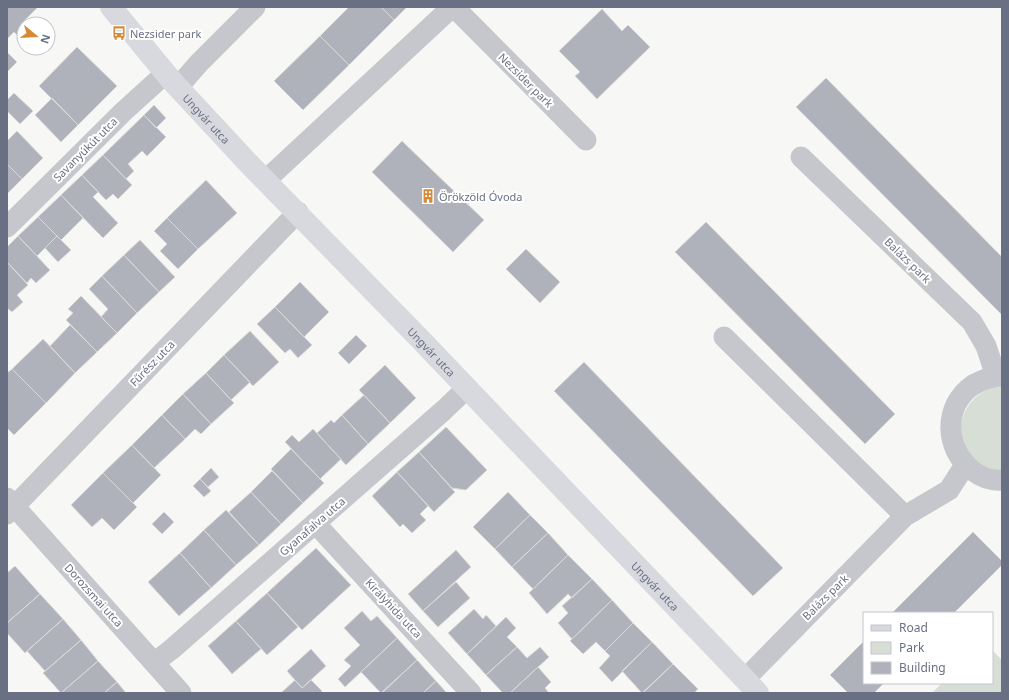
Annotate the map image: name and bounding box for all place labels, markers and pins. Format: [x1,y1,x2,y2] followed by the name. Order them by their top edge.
[111,25,127,41] bus stop icon: Nezsider park
[130,26,202,41] place label: Nezsider park
[420,188,436,204] building icon: Örökzöld Óvoda
[439,189,523,204] place label: Örökzöld Óvoda

